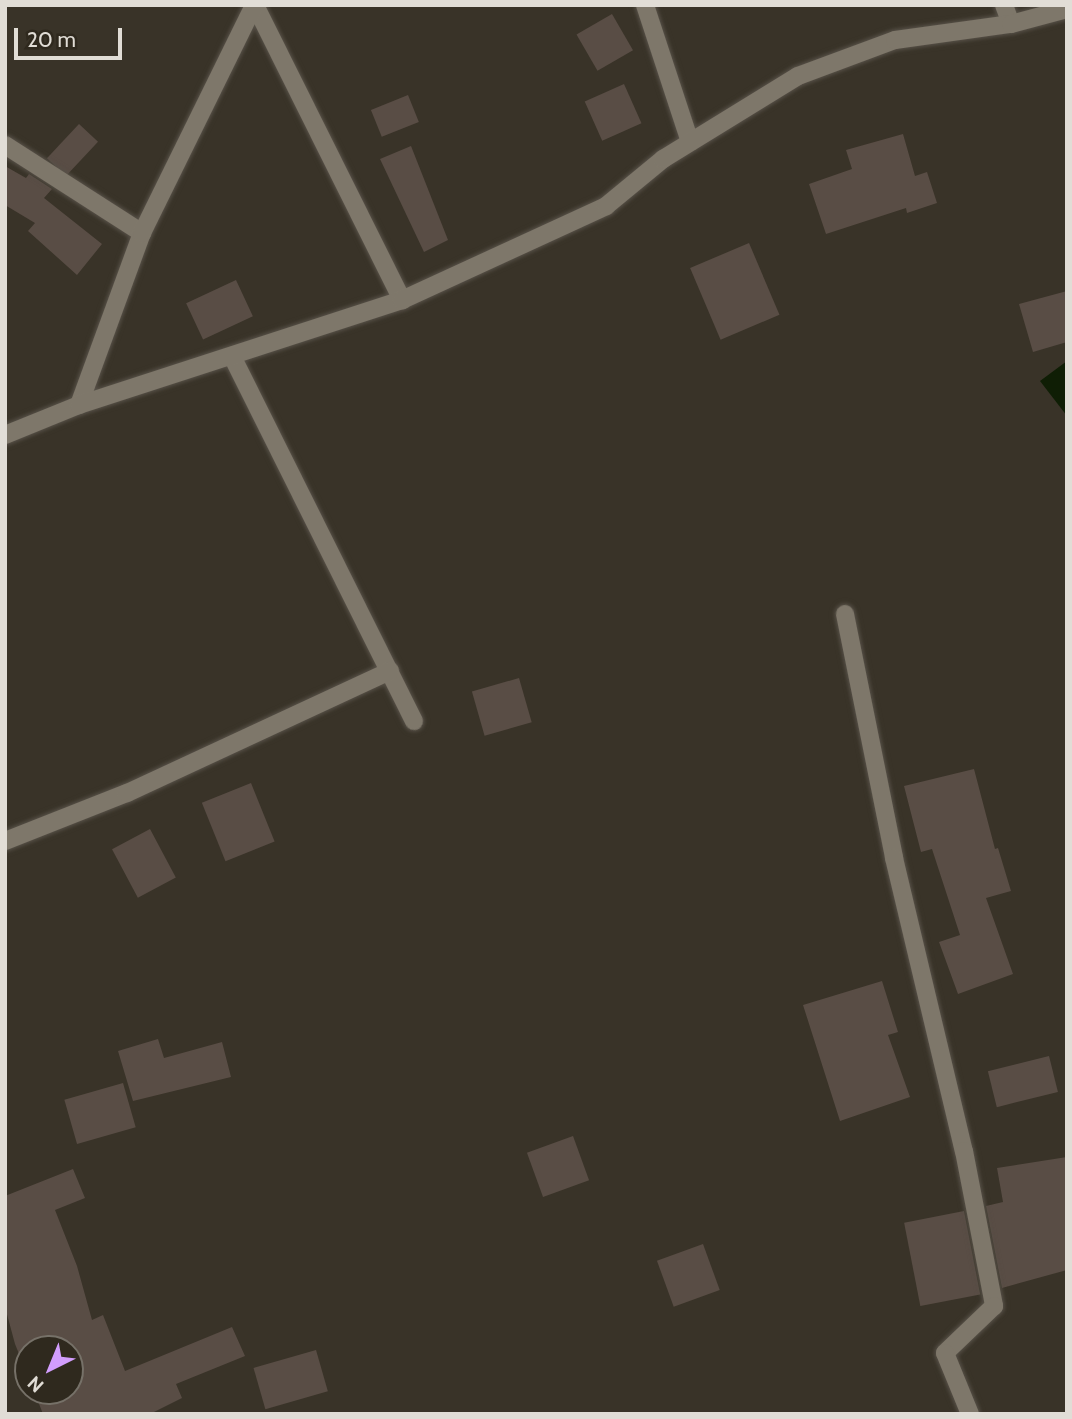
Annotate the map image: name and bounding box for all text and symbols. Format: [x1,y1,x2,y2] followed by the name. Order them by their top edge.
[18,14,126,58] scale bar
[27,27,76,52] text: 20 m
[14,1335,84,1405] north arrow
[23,1371,48,1397] text: N

